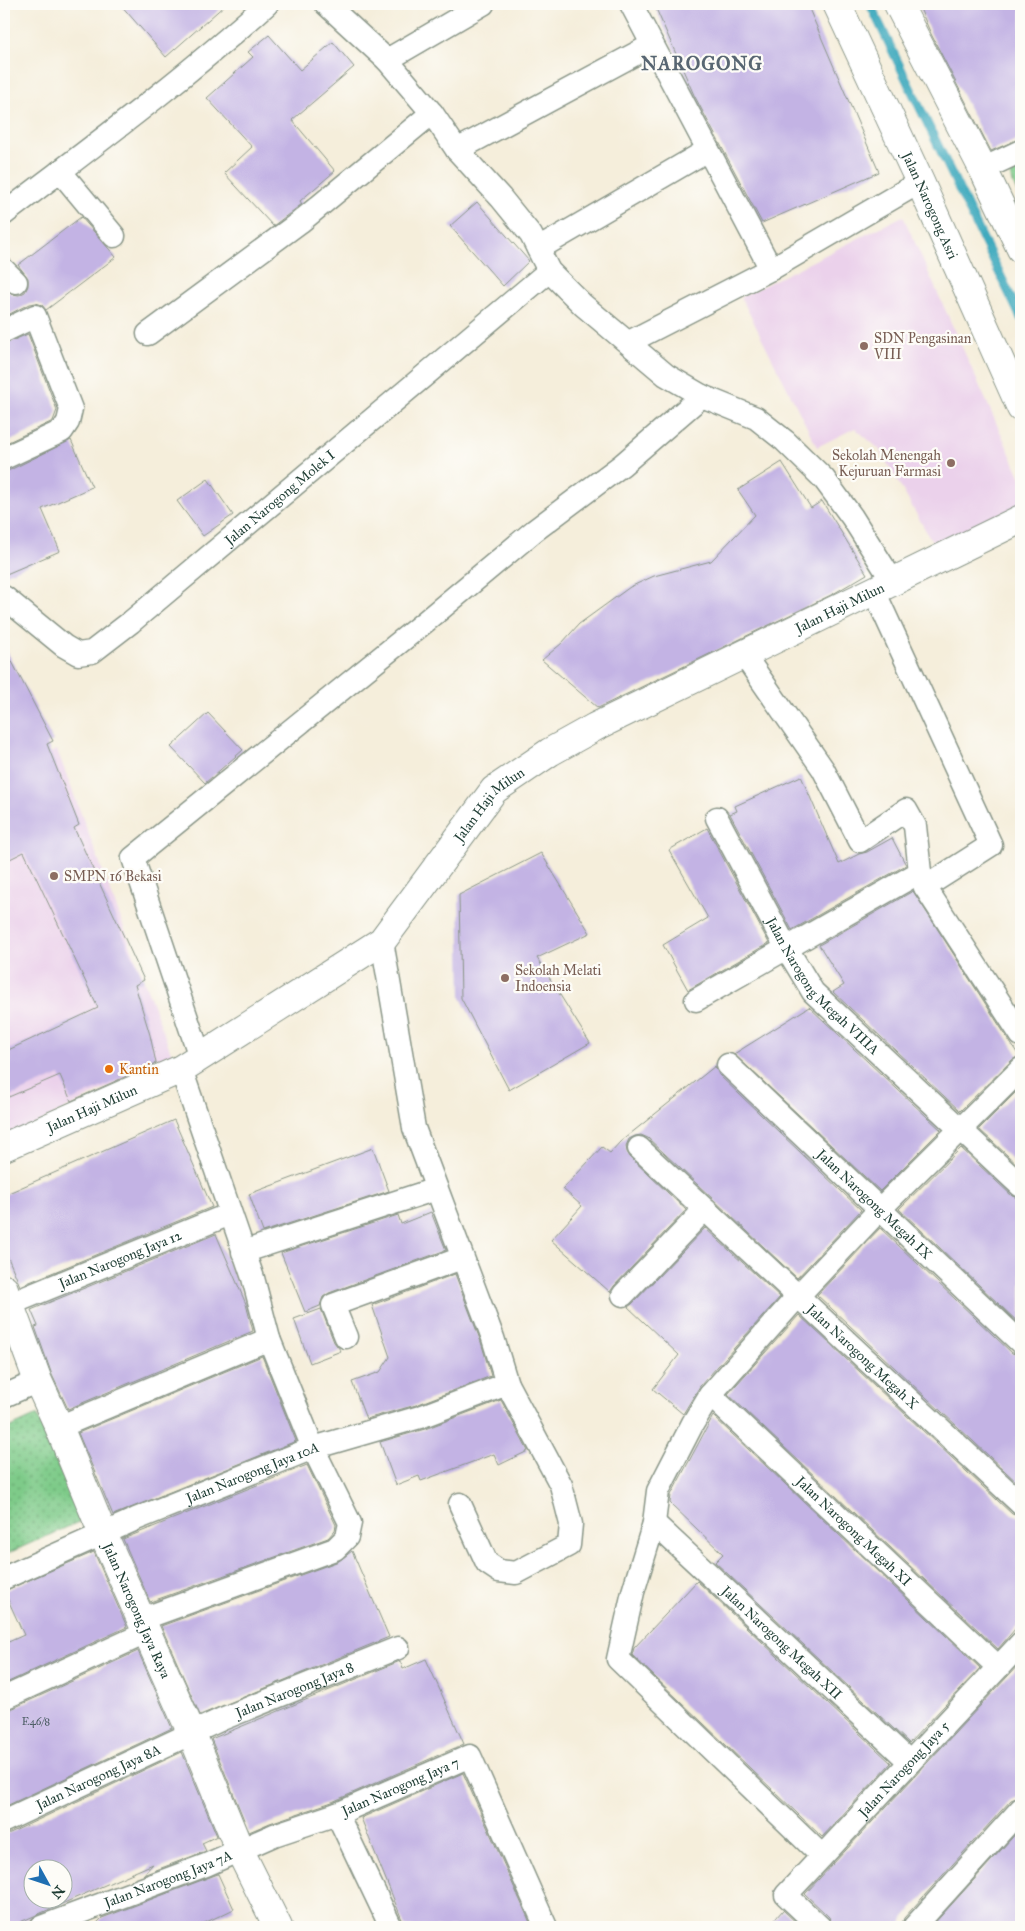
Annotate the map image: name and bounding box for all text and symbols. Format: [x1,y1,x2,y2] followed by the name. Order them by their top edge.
[641,52,763,75] district label: NAROGONG
[897,147,962,262] street label: Jalan Narogong Asri
[873,330,972,363] place label: SDN Pengasinan VIII
[858,340,870,352] marker: SDN Pengasinan VIII
[220,446,338,550] street label: Jalan Narogong Molek I
[832,447,941,480] place label: Sekolah Menengah Kejuruan Farmasi
[945,457,957,469] marker: Sekolah Menengah Kejuruan Farmasi
[790,579,887,638] street label: Jalan Haji Milun
[449,763,528,847] street label: Jalan Haji Milun
[64,868,162,885] place label: SMPN 16 Bekasi
[48,870,60,882] marker: SMPN 16 Bekasi
[761,912,883,1058] street label: Jalan Narogong Megah VIIIA
[515,962,602,995] place label: Sekolah Melati Indoensia
[499,972,511,984] marker: Sekolah Melati Indoensia
[119,1061,159,1078] place label: Kantin
[103,1063,115,1075] marker: Kantin
[42,1081,140,1137] street label: Jalan Haji Milun
[811,1144,936,1263] street label: Jalan Narogong Megah IX
[54,1226,184,1293] street label: Jalan Narogong Jaya 12
[801,1299,922,1413] street label: Jalan Narogong Megah X
[182,1438,321,1508] street label: Jalan Narogong Jaya 10A
[791,1471,915,1589] street label: Jalan Narogong Megah XI
[98,1538,175,1681] street label: Jalan Narogong Jaya Raya
[716,1581,846,1703] street label: Jalan Narogong Megah XII
[231,1658,356,1723] street label: Jalan Narogong Jaya 8
[22,1715,50,1728] house number: E46/8
[853,1717,953,1823] street label: Jalan Narogong Jaya 5
[31,1740,164,1815] street label: Jalan Narogong Jaya 8A
[337,1753,462,1821] street label: Jalan Narogong Jaya 7
[100,1846,235,1913] street label: Jalan Narogong Jaya 7A
[22,1858,72,1908] north arrow
[47,1882,68,1902] text: N

